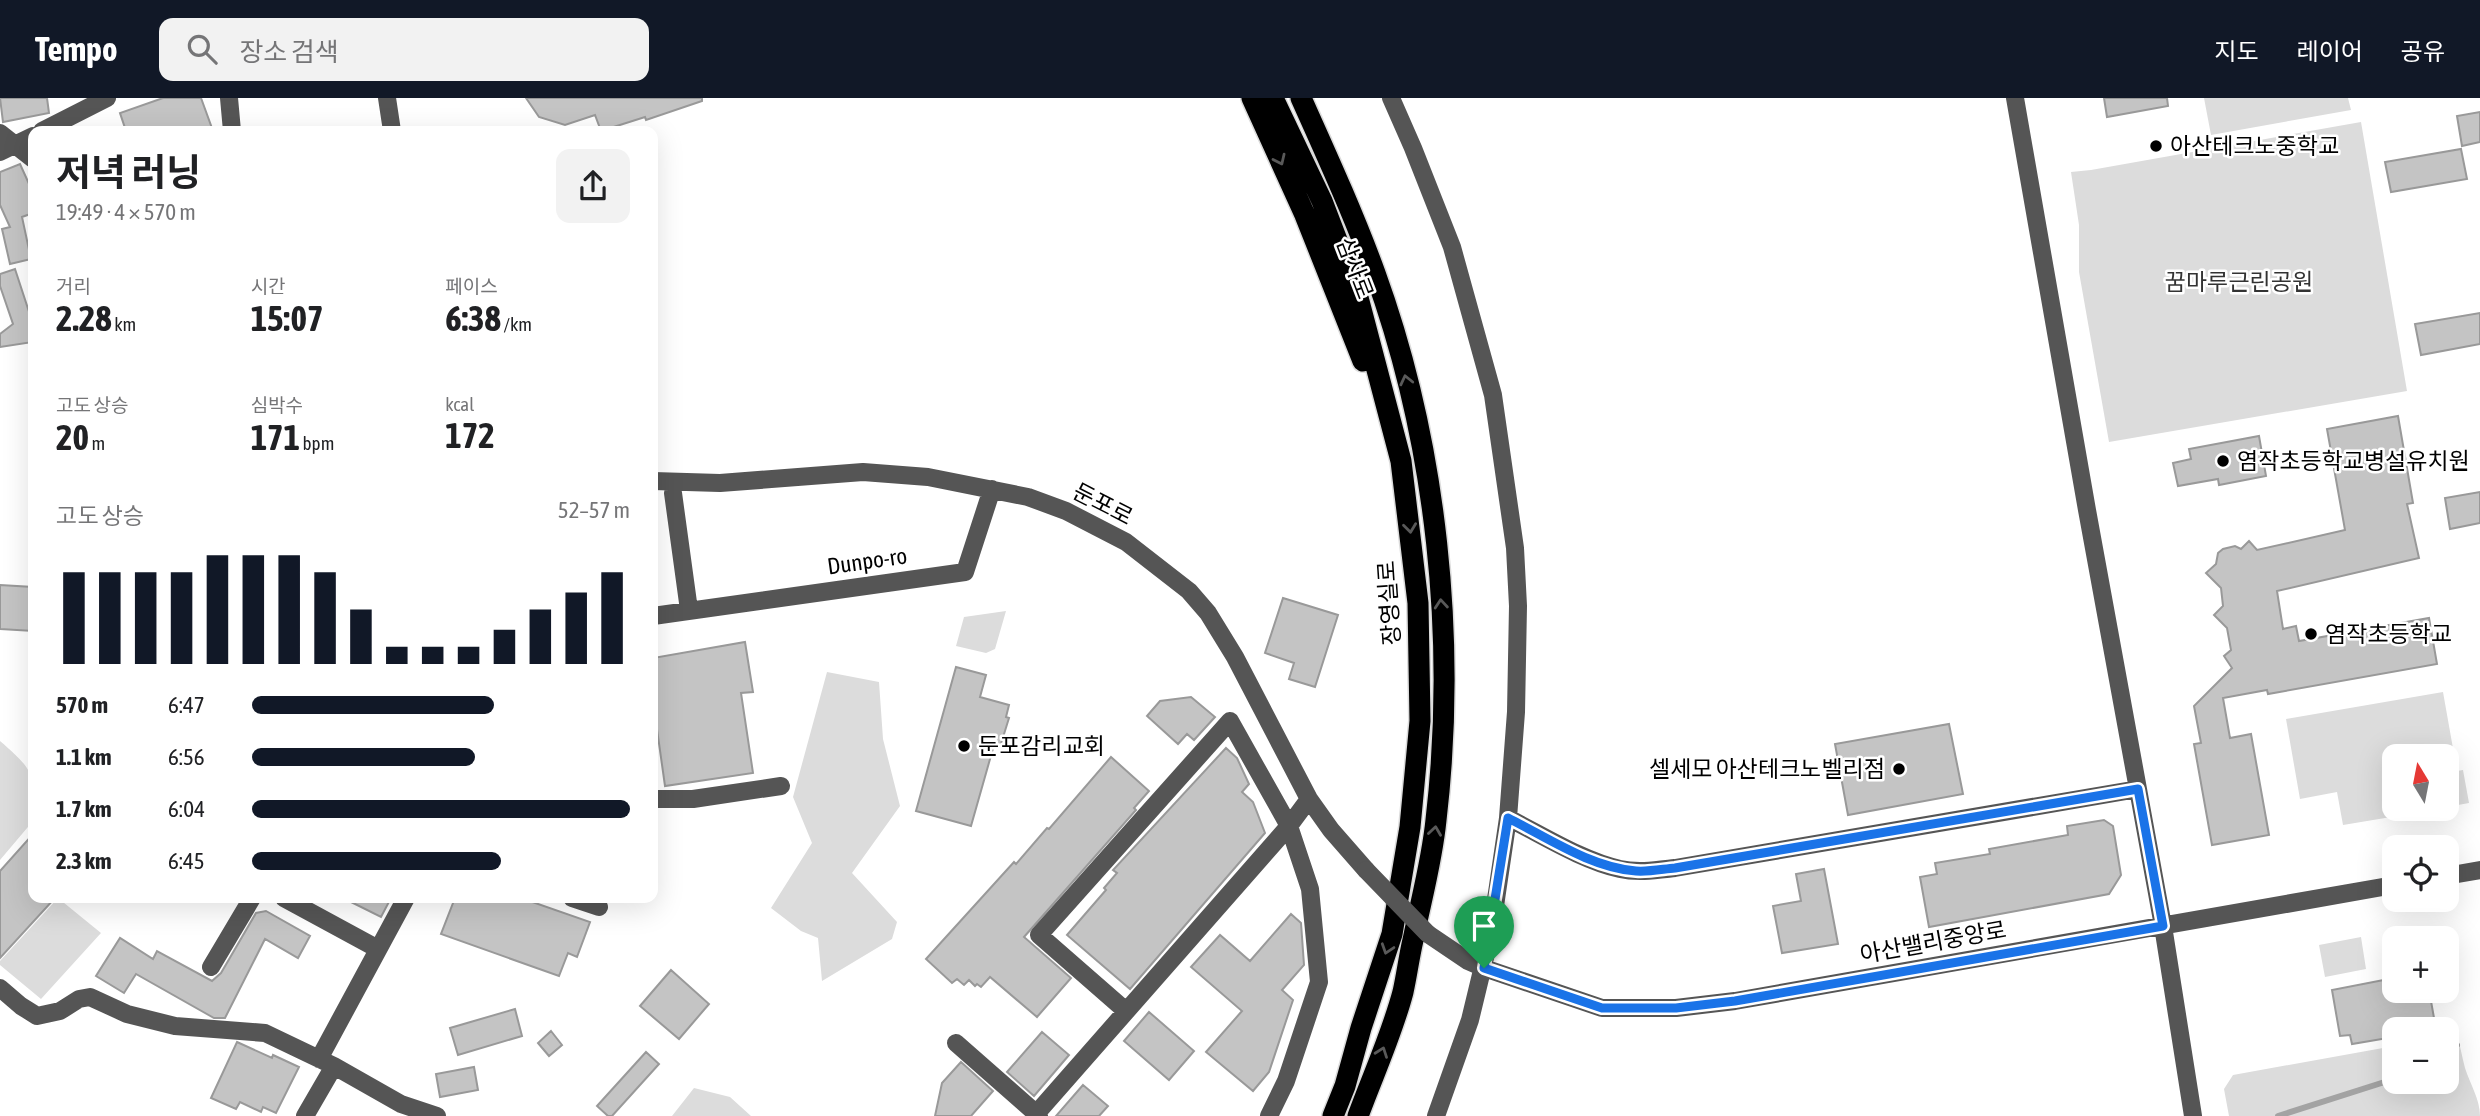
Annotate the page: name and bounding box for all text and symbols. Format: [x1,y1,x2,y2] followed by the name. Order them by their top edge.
[159,18,649,81] search box
[35,30,117,68] text: Tempo
[183,30,221,68] icon: search
[239,37,339,67] text: 장소 검색
[2214,38,2259,65] text: 지도
[2297,38,2363,65] text: 레이어
[2401,38,2445,65] text: 공유
[2170,133,2339,159] place label: 아산테크노중학교
[2148,138,2164,154] marker: 아산테크노중학교
[556,149,630,223] button: share
[56,151,201,194] text: 저녁 러닝
[1272,153,1286,165] one-way arrow
[56,199,196,225] text: 19:49 · 4 × 570 m
[1331,234,1379,302] street label: 삼사로
[2165,269,2313,295] park label: 꿈마루근린공원
[56,275,91,297] text: 거리
[251,275,286,297] text: 시간
[445,275,498,297] text: 페이스
[56,298,112,338] text: 2.28
[251,298,323,338] text: 15:07
[445,298,501,338] text: 6:38
[112,313,136,335] text: km
[501,313,532,335] text: /km
[1400,374,1414,386] one-way arrow
[445,393,474,415] text: kcal
[56,394,129,416] text: 고도 상승
[251,394,303,416] text: 심박수
[445,415,495,455] text: 172
[56,417,89,457] text: 20
[251,417,300,457] text: 171
[89,432,105,454] text: m
[300,432,334,454] text: bpm
[2237,448,2470,474] place label: 염작초등학교병설유치원
[2215,453,2231,469] marker: 염작초등학교병설유치원
[1069,478,1137,530] street label: 둔포로
[558,497,630,523] text: 52–57 m
[56,503,144,529] text: 고도 상승
[1402,523,1417,534] one-way arrow
[825,543,909,579] street label: Dunpo-ro
[1373,560,1405,646] street label: 장영실로
[1434,598,1449,609] one-way arrow
[2325,621,2452,647] place label: 염작초등학교
[2303,626,2319,642] marker: 염작초등학교
[56,692,108,718] text: 570 m
[168,692,205,718] text: 6:47
[978,733,1105,759] place label: 둔포감리교회
[956,738,972,754] marker: 둔포감리교회
[56,744,112,770] text: 1.1 km
[168,744,205,770] text: 6:56
[2382,744,2459,821] north arrow
[2382,744,2459,1094] map controls
[1649,756,1885,782] place label: 셀세모 아산테크노벨리점
[1891,761,1907,777] marker: 셀세모 아산테크노벨리점
[56,796,112,822] text: 1.7 km
[168,796,205,822] text: 6:04
[1427,825,1442,837] one-way arrow
[2382,835,2459,912] button: locate
[56,848,112,874] text: 2.3 km
[168,848,205,874] text: 6:45
[1454,896,1514,968] pin
[1465,907,1503,945] icon: arrive
[1858,916,2008,968] street label: 아산밸리중앙로
[2382,926,2459,1003] button: +
[1381,942,1395,954] one-way arrow
[2382,1017,2459,1094] button: −
[1374,1047,1388,1059] one-way arrow

